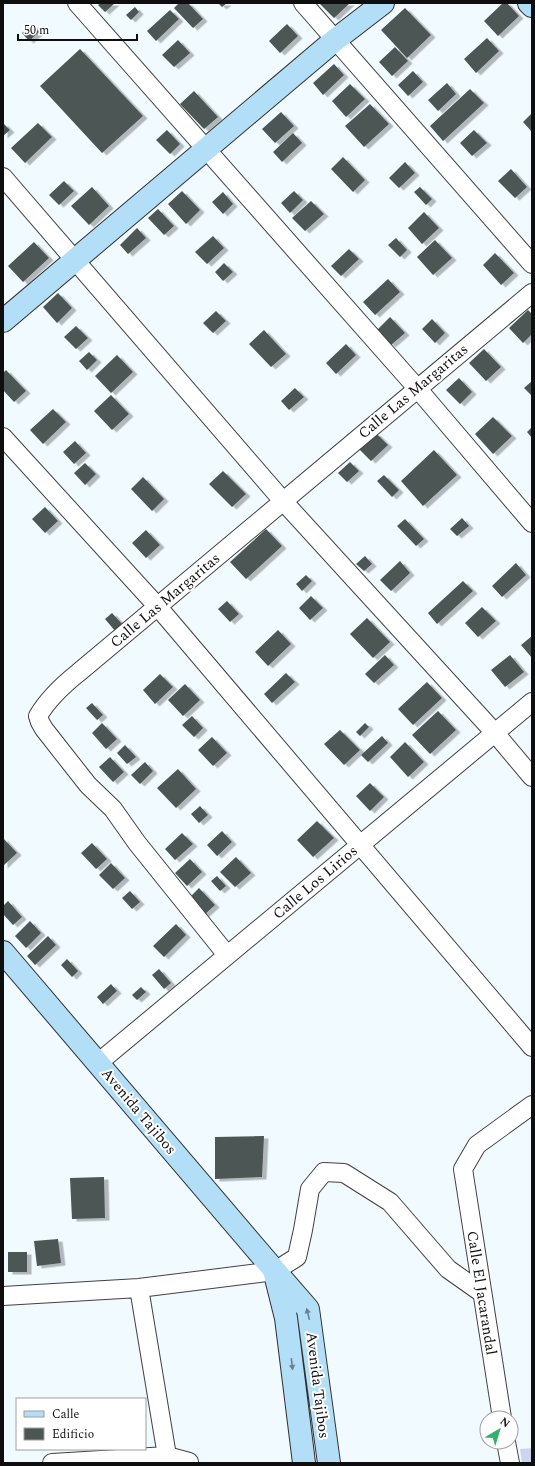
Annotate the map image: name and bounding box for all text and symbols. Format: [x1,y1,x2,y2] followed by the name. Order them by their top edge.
[18,16,137,42] scale bar
[24,21,49,40] text: 50 m
[353,338,474,444] street label: Calle Las Margaritas
[105,547,226,653] street label: Calle Las Margaritas
[268,840,363,925] street label: Calle Los Lirios
[95,1063,182,1160] street label: Avenida Tajibos
[460,1229,503,1357] street label: Calle El Jacarandal
[305,1307,311,1320] one-way arrow
[300,1330,335,1440] street label: Avenida Tajibos
[289,1358,295,1370] one-way arrow
[16,1398,146,1450] legend
[52,1405,80,1424] text: Calle
[479,1410,519,1450] north arrow
[496,1413,514,1432] text: N
[52,1425,94,1444] text: Edificio

